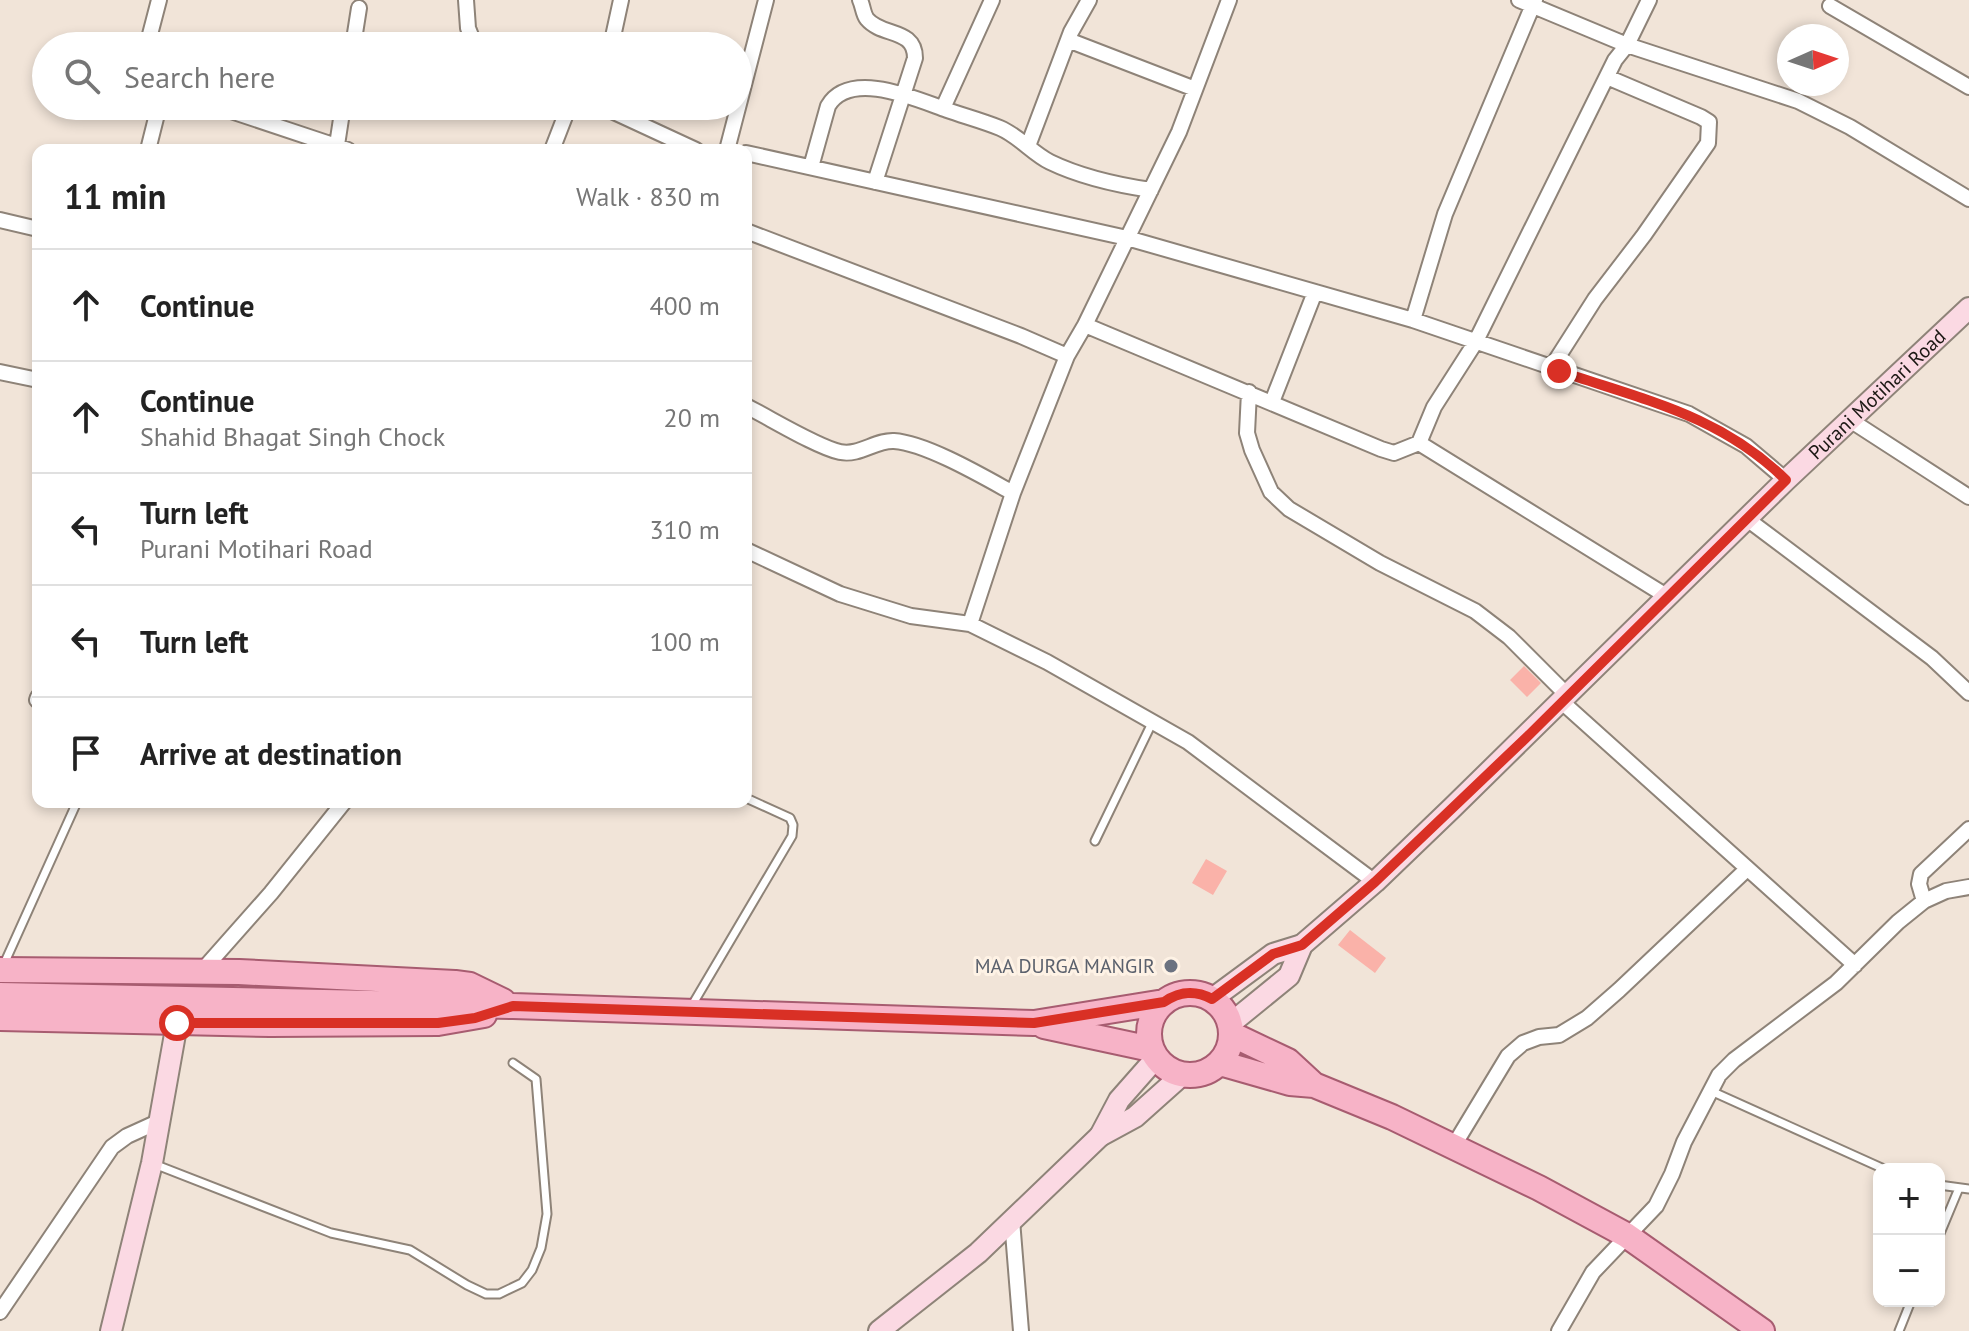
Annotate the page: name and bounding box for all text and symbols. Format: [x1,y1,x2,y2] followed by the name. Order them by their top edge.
[1777,24,1849,96] north arrow
[32,32,752,120] search box
[60,54,104,98] icon: search
[124,57,275,96] text: Search here
[64,174,166,218] text: 11 min
[576,180,720,213] text: Walk · 830 m
[64,283,108,327] icon: ahead
[140,286,254,325] text: Continue
[649,289,720,322] text: 400 m
[1803,324,1951,465] street label: Purani Motihari Road
[1541,353,1577,389] route end
[140,381,254,420] text: Continue
[64,395,108,439] icon: ahead
[664,401,720,434] text: 20 m
[140,420,445,453] text: Shahid Bhagat Singh Chock
[140,493,248,532] text: Turn left
[64,507,108,551] icon: left
[649,513,720,546] text: 310 m
[140,532,373,565] text: Purani Motihari Road
[64,619,108,663] icon: left
[140,622,248,661] text: Turn left
[649,625,720,658] text: 100 m
[64,731,108,775] icon: arrive
[140,734,402,773] text: Arrive at destination
[975,953,1155,979] place label: MAA DURGA MANGIR
[1162,957,1180,975] marker: MAA DURGA MANGIR
[159,1005,195,1041] route start
[1873,1163,1945,1307] map controls
[1873,1163,1945,1235] button: +
[1873,1235,1945,1307] button: −

